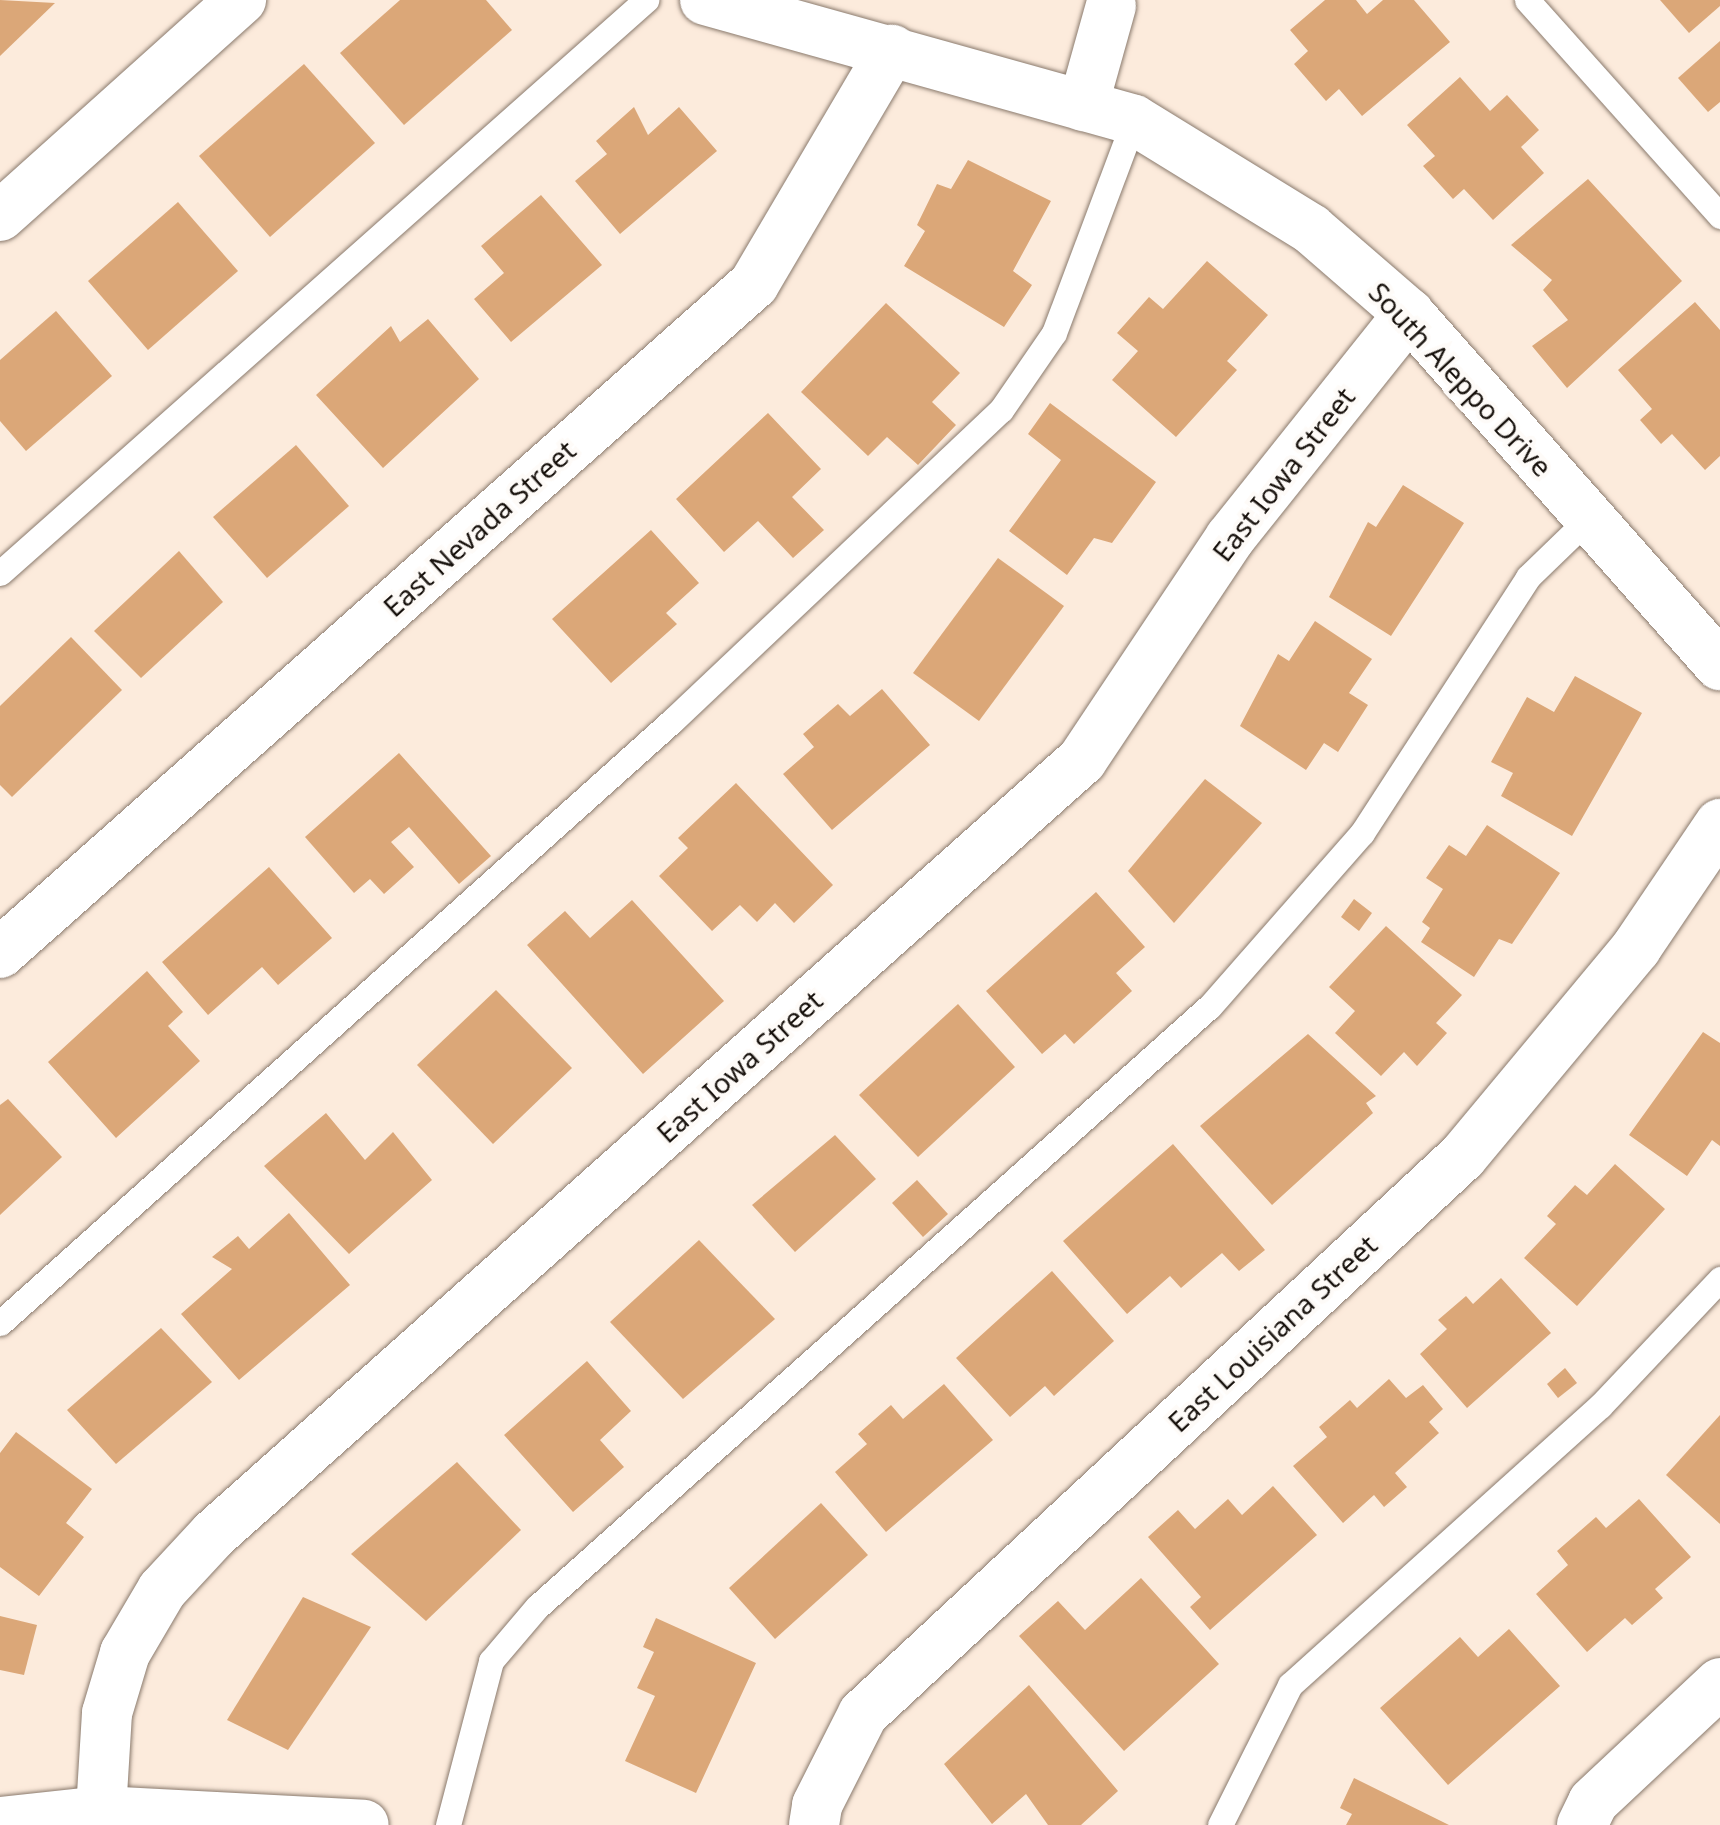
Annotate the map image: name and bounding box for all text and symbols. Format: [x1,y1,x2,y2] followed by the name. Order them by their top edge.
[1362,275,1560,483] street label: South Aleppo Drive
[1205,380,1361,568] street label: East Iowa Street
[376,433,582,623] street label: East Nevada Street
[649,983,829,1149] street label: East Iowa Street
[1161,1228,1383,1438] street label: East Louisiana Street

